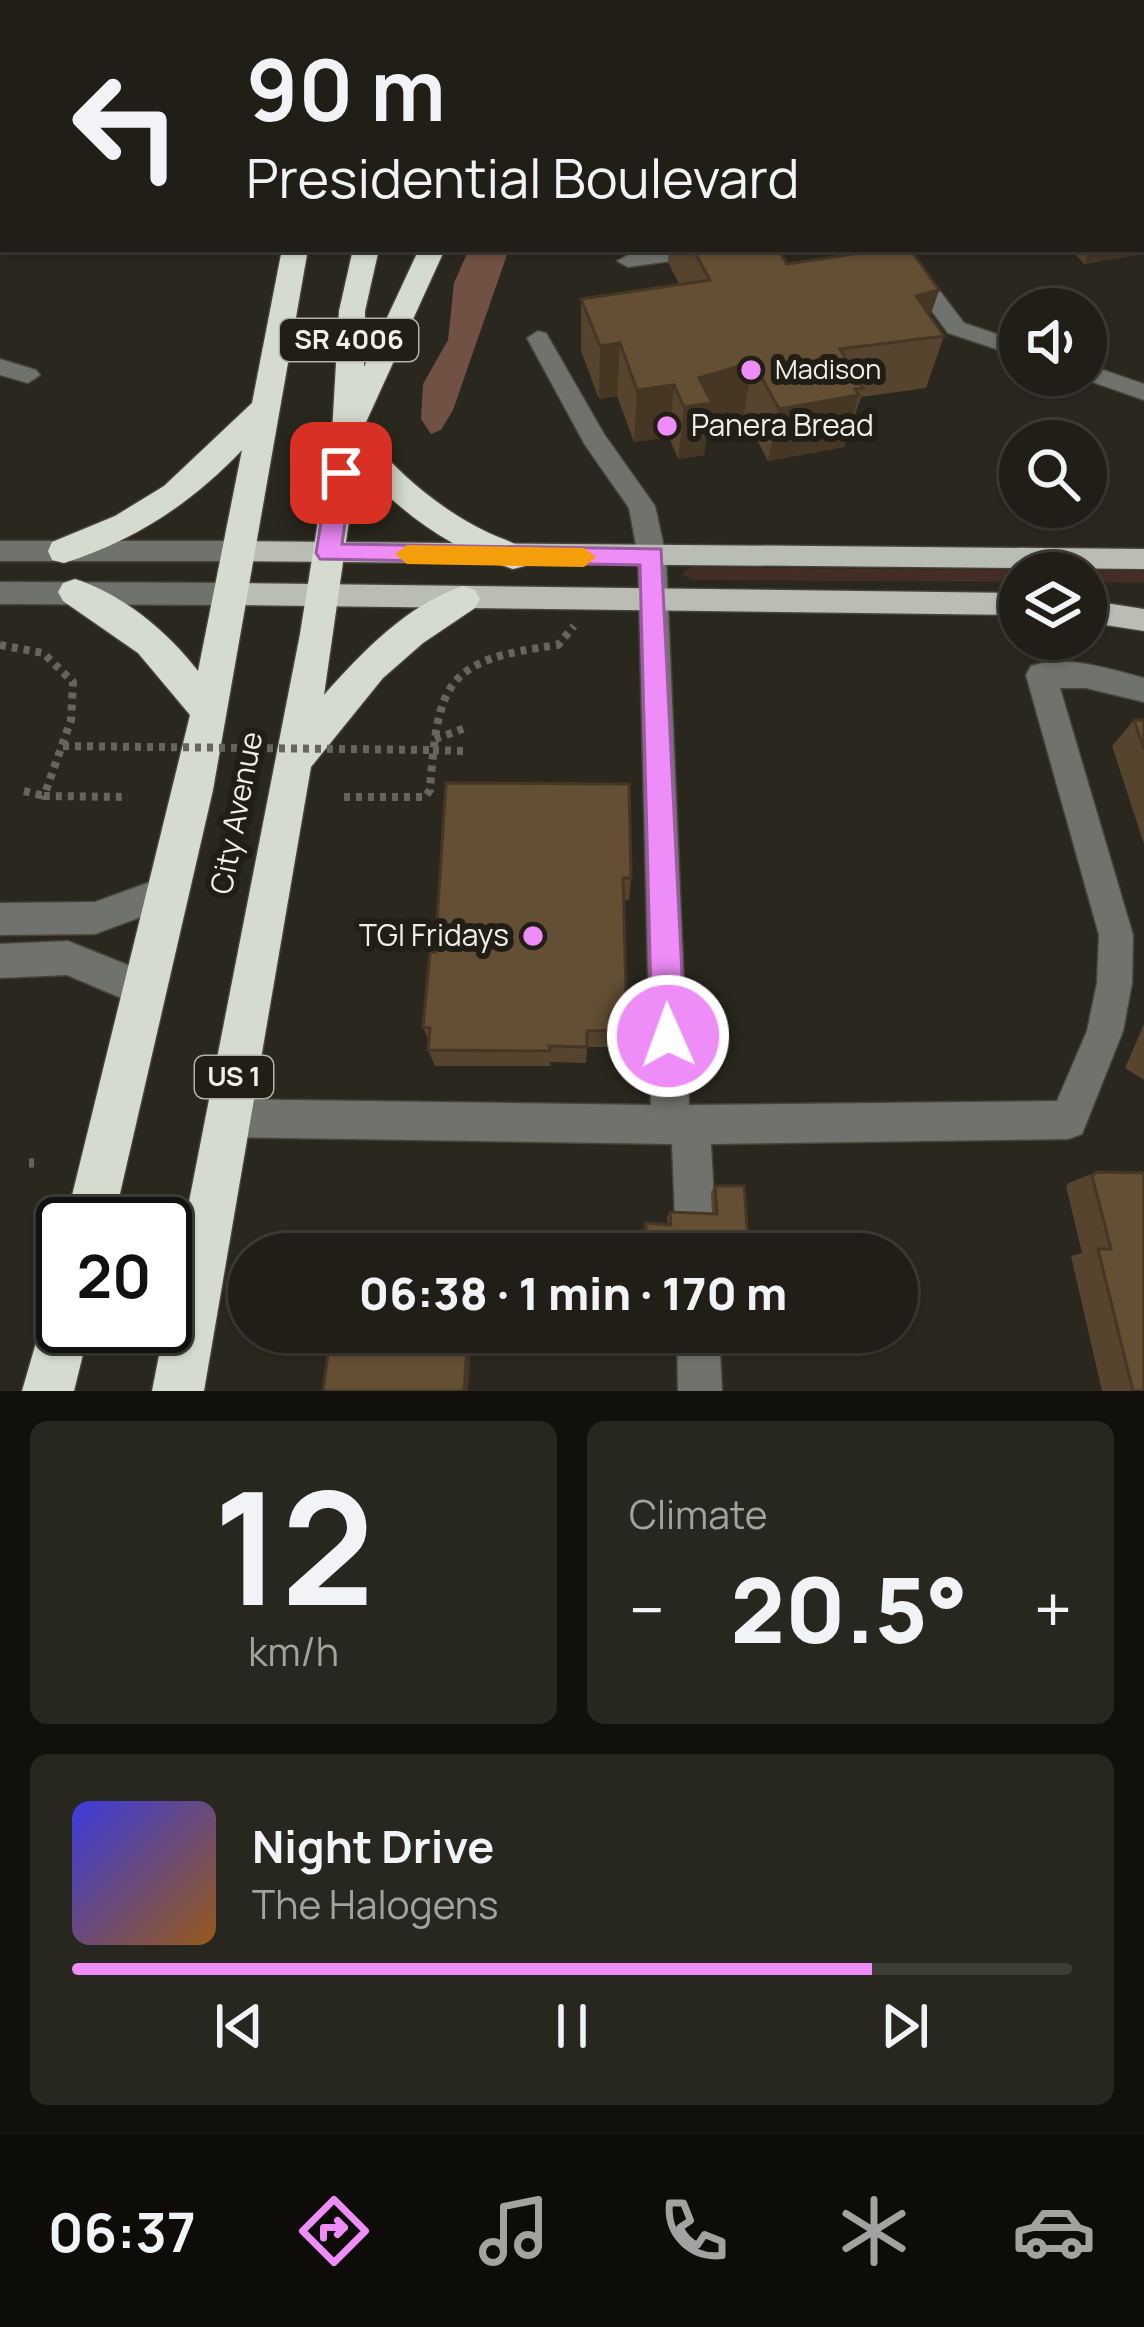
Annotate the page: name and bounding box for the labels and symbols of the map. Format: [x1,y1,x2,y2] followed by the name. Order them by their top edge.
[280,319,418,361] road number: SR 4006
[775,350,881,387] place label: Madison
[738,357,764,383] marker: Madison
[691,404,874,445] place label: Panera Bread
[654,413,680,439] marker: Panera Bread
[290,422,392,524] pin
[200,728,271,897] street label: City Avenue
[359,914,509,955] place label: TGI Fridays
[520,923,546,949] marker: TGI Fridays
[605,973,731,1099] position arrow
[195,1056,273,1098] road number: US 1
[36,1197,192,1353] speed limit sign: 20

